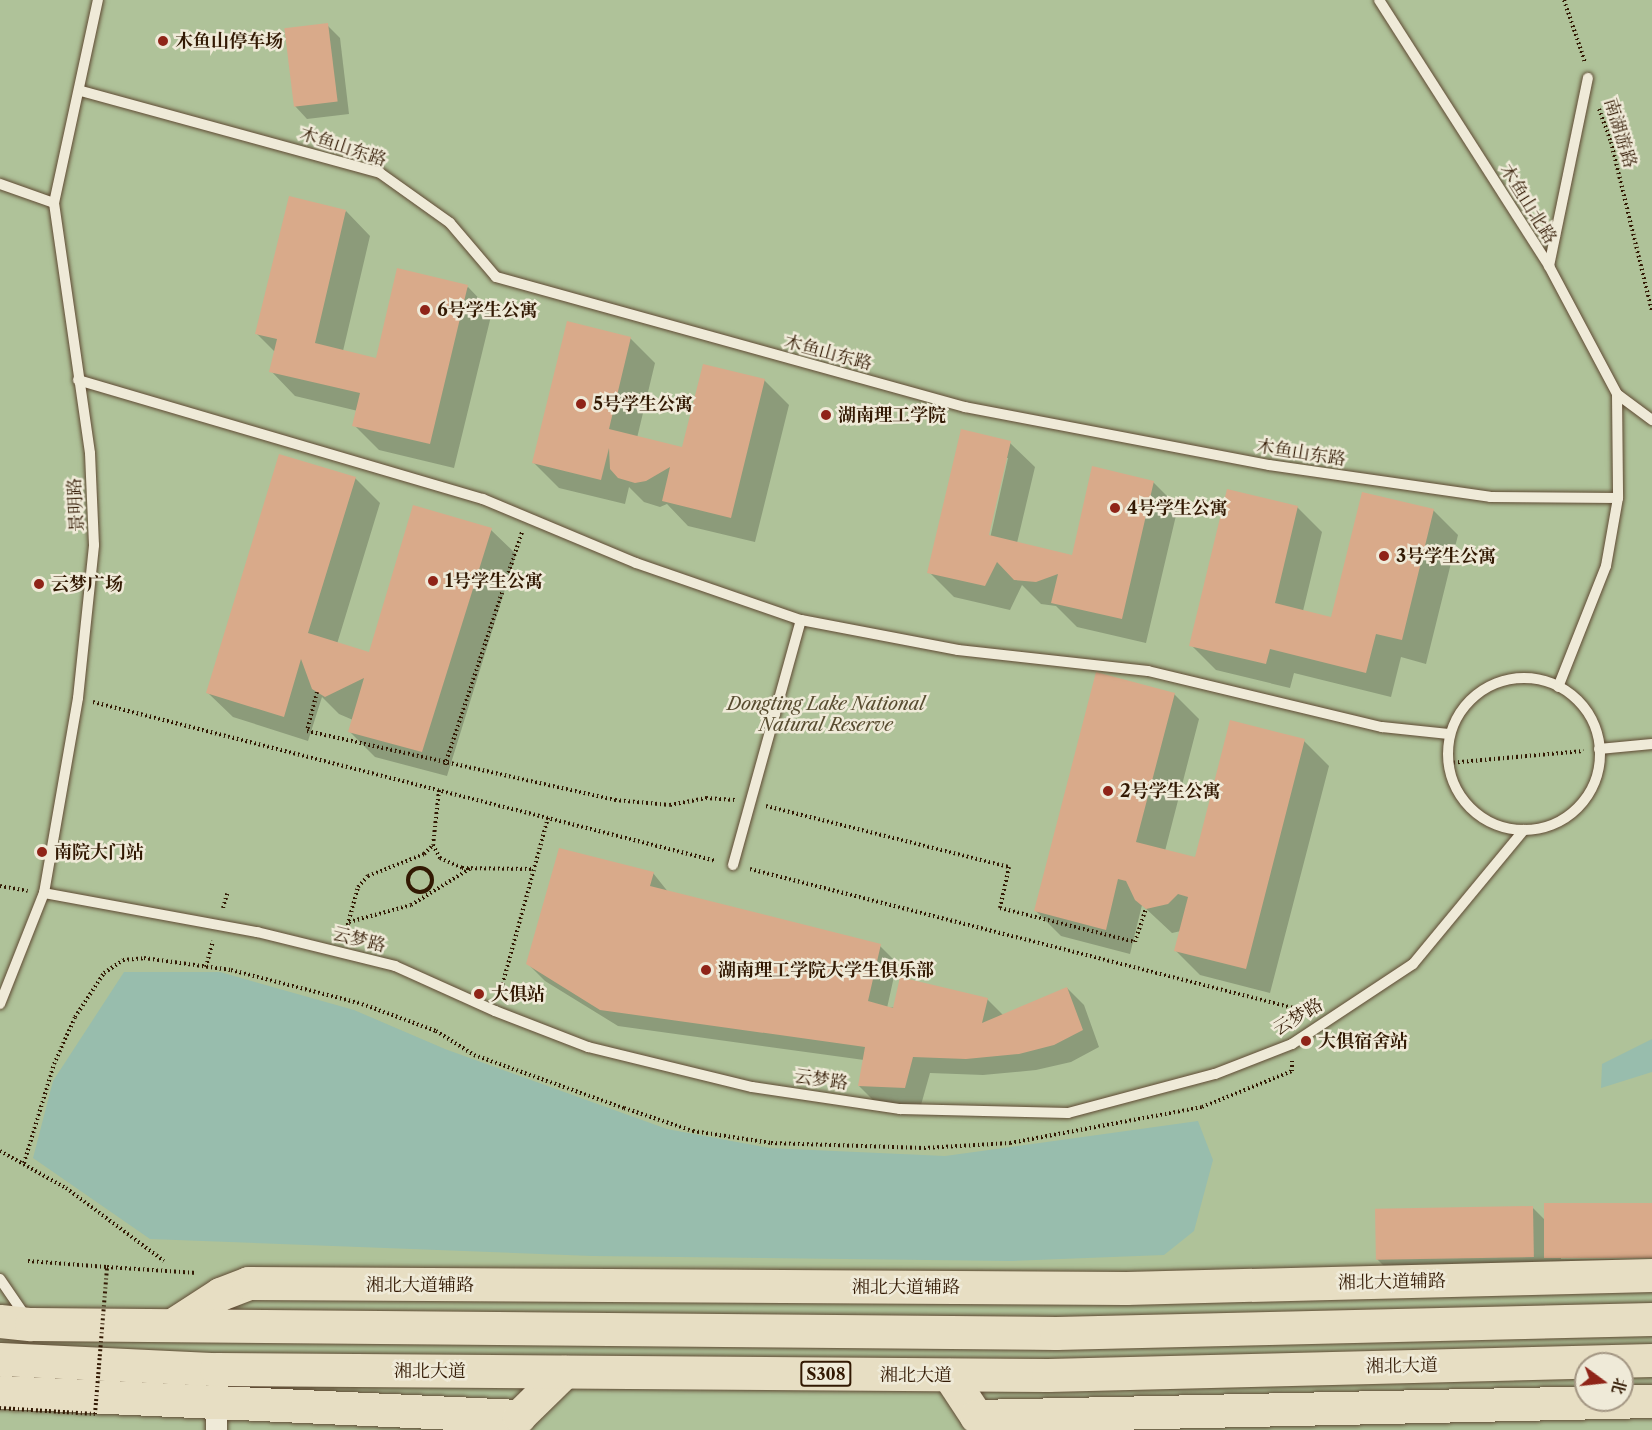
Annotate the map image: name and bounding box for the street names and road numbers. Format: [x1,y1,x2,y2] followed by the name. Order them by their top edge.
[1599,95,1641,171] street label: 南湖游路
[297,123,389,171] street label: 木鱼山东路
[1495,160,1561,248] street label: 木鱼山北路
[782,331,874,375] street label: 木鱼山东路
[1255,435,1347,471] street label: 木鱼山东路
[64,477,88,533] street label: 景明路
[330,923,388,957] street label: 云梦路
[1269,994,1327,1040] street label: 云梦路
[793,1066,849,1094] street label: 云梦路
[1338,1270,1446,1294] street label: 湘北大道辅路
[366,1274,474,1296] street label: 湘北大道辅路
[852,1276,960,1298] street label: 湘北大道辅路
[1366,1355,1438,1377] street label: 湘北大道
[394,1360,466,1382] street label: 湘北大道
[799,1361,853,1387] road number: S308
[880,1364,952,1386] street label: 湘北大道

